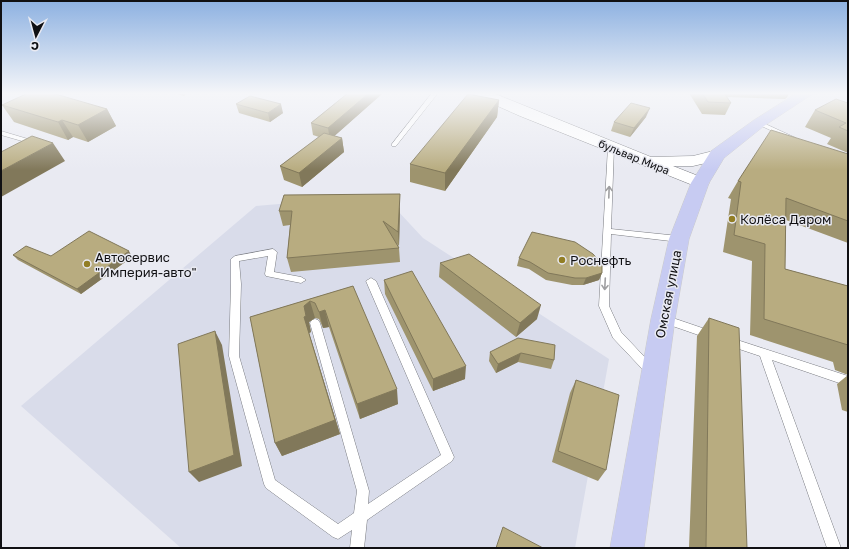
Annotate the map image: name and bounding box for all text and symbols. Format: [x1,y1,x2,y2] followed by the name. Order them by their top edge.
[16,16,56,56] north arrow
[30,40,39,53] text: С
[597,136,672,177] street label: бульвар Мира
[606,186,613,199] one-way arrow
[740,211,831,227] place label: Колёса Даром
[727,214,737,224] marker: Колёса Даром
[95,249,196,280] place label: Автосервис "Империя-авто"
[652,249,684,339] street label: Омская улица
[570,252,632,268] place label: Роснефть
[557,255,567,265] marker: Роснефть
[82,259,92,269] marker: Автосервис "Империя-авто"
[602,277,609,290] one-way arrow

